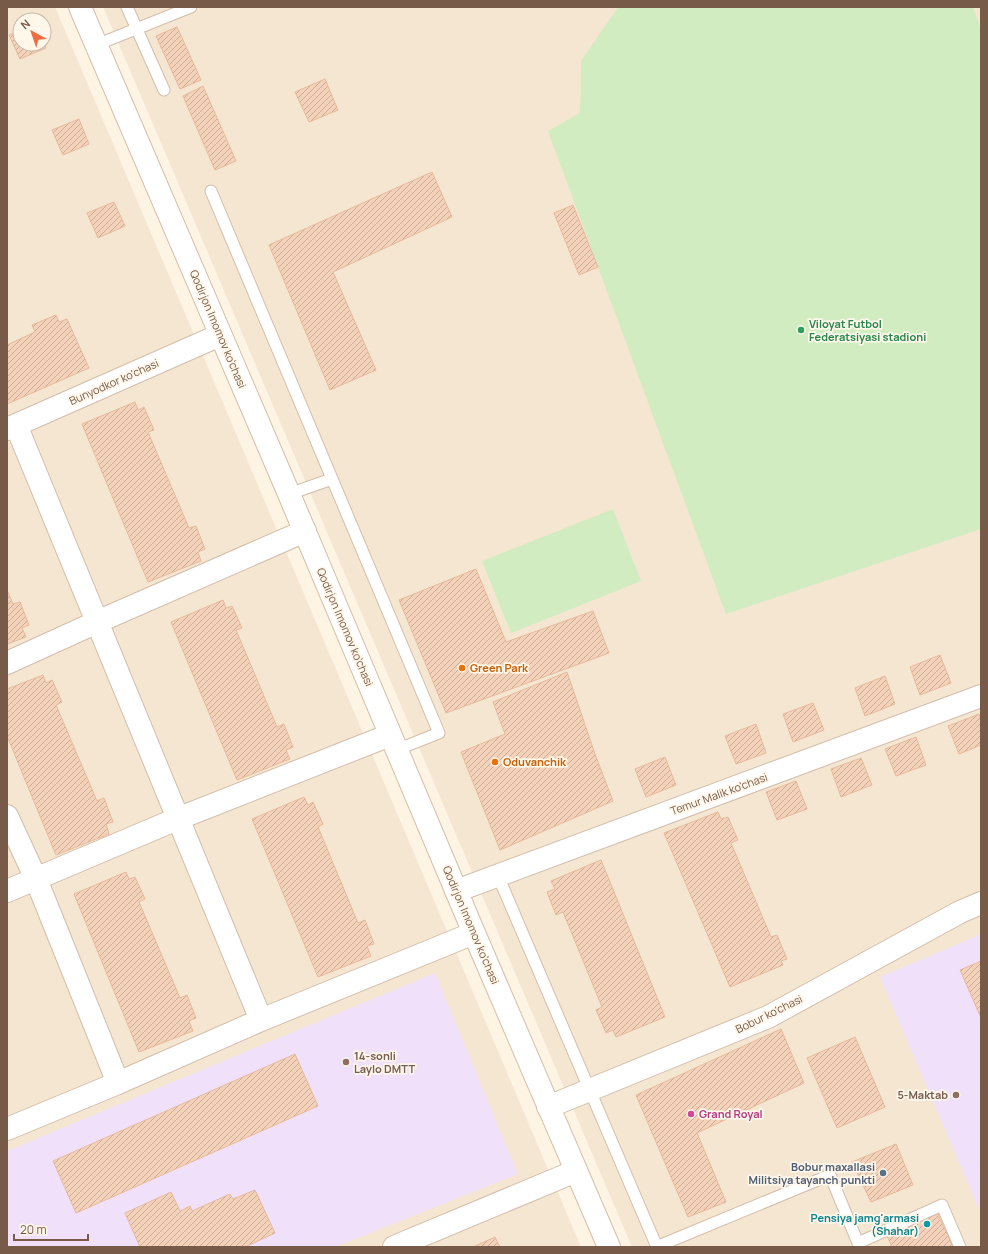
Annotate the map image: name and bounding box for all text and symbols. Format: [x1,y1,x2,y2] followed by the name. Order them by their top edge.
[12,12,52,52] north arrow
[17,16,33,32] text: N
[187,267,250,390] street label: Qodirjon Imomov ko'chasi
[809,316,926,344] place label: Viloyat Futbol Federatsiyasi stadioni
[796,325,806,335] marker: Viloyat Futbol Federatsiyasi stadioni
[67,355,161,408] street label: Bunyodkor ko'chasi
[314,565,377,688] street label: Qodirjon Imomov ko'chasi
[470,660,529,675] place label: Green Park
[457,663,467,673] marker: Green Park
[503,754,567,769] place label: Oduvanchik
[490,757,500,767] marker: Oduvanchik
[668,769,769,818] street label: Temur Malik ko'chasi
[440,863,503,986] street label: Qodirjon Imomov ko'chasi
[733,991,805,1036] street label: Bobur ko'chasi
[354,1048,416,1076] place label: 14-sonli Laylo DMTT
[341,1057,351,1067] marker: 14-sonli Laylo DMTT
[897,1087,948,1102] place label: 5-Maktab
[951,1090,961,1100] marker: 5-Maktab
[699,1106,763,1121] place label: Grand Royal
[686,1109,696,1119] marker: Grand Royal
[749,1159,875,1187] place label: Bobur maxallasi Militsiya tayanch punkti
[878,1168,888,1178] marker: Bobur maxallasi Militsiya tayanch punkti
[811,1210,919,1238] place label: Pensiya jamg'armasi (Shahar)
[14,1216,88,1242] scale bar
[922,1219,932,1229] marker: Pensiya jamg'armasi (Shahar)
[20,1221,47,1238] text: 20 m

